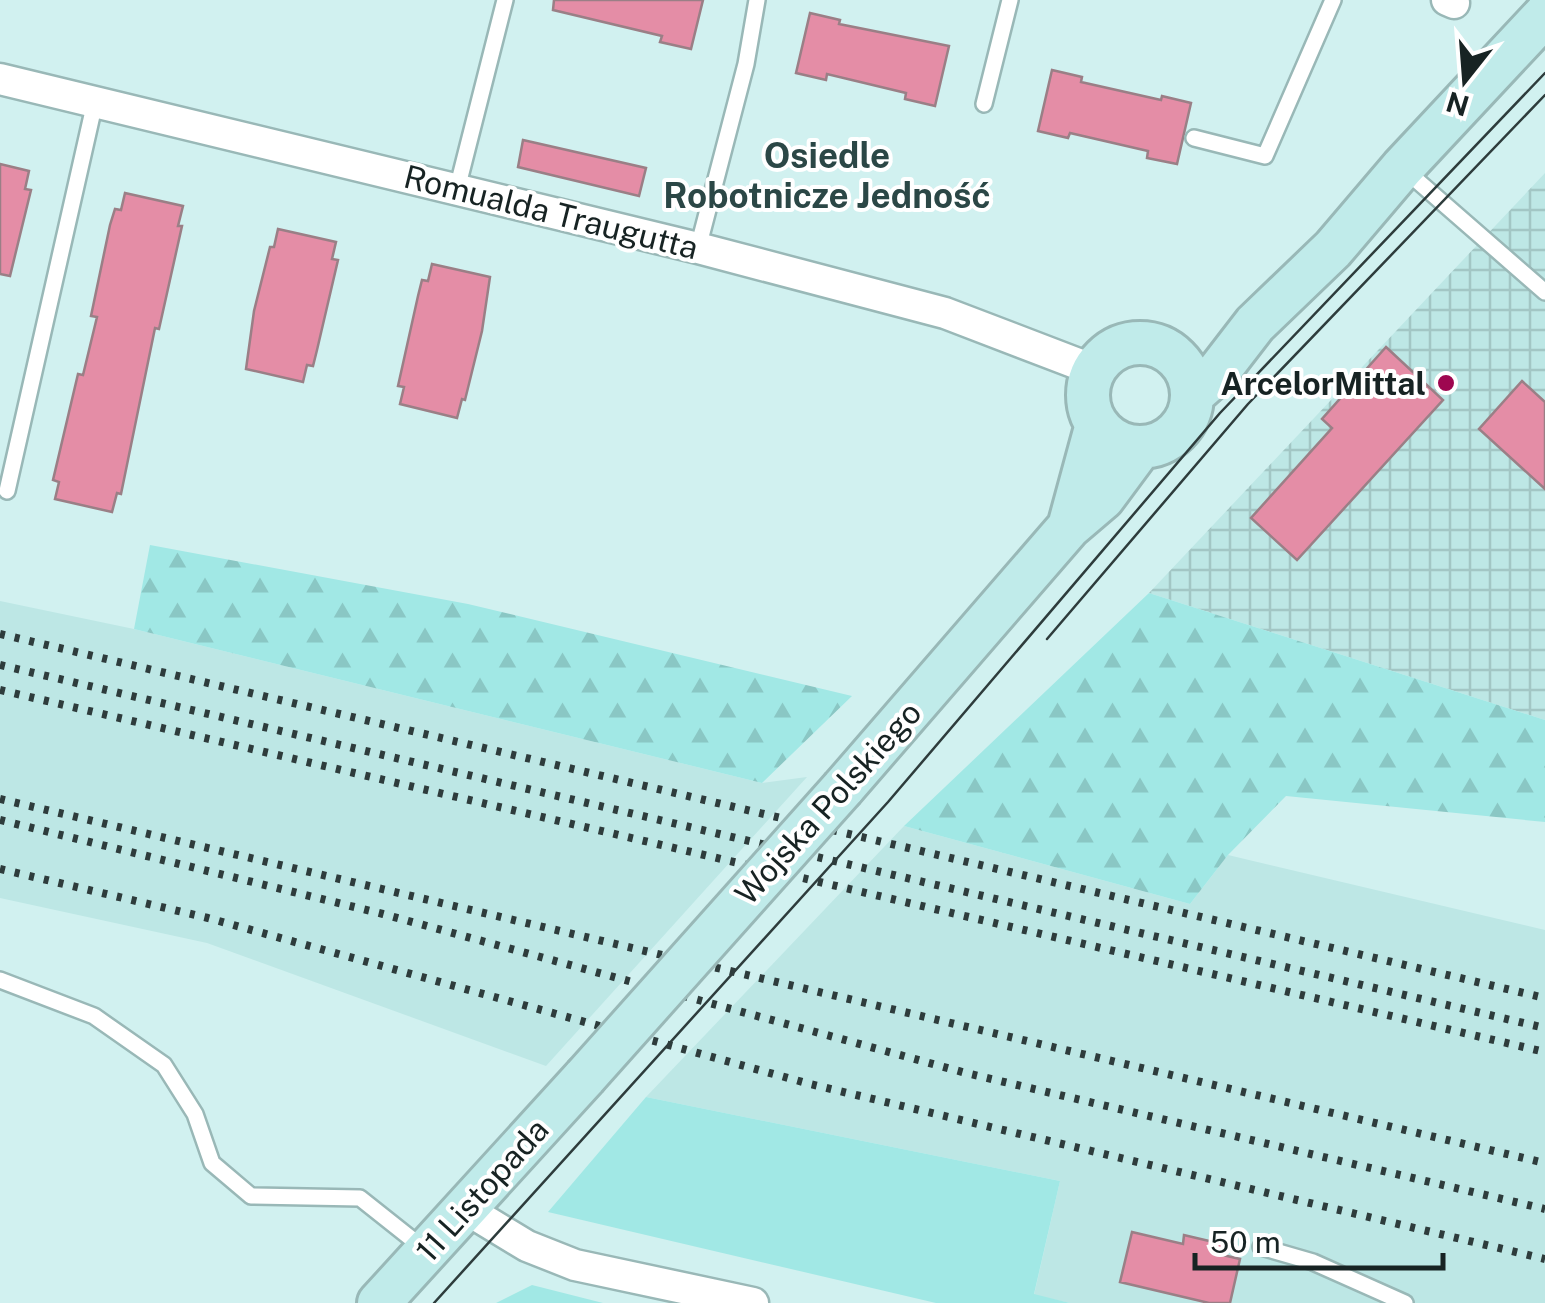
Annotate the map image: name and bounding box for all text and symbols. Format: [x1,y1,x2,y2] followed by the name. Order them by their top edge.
[1415,30,1515,130] north arrow
[1442,85,1473,123] text: N
[663,135,991,216] district label: Osiedle Robotnicze Jedność
[400,158,702,266] street label: Romualda Traugutta
[1220,365,1426,402] place label: ArcelorMittal
[1435,372,1457,394] marker: ArcelorMittal
[727,694,929,912] street label: Wojska Polskiego
[408,1111,556,1269] street label: 11 Listopada
[1195,1208,1442,1270] scale bar
[1210,1224,1281,1260] text: 50 m

